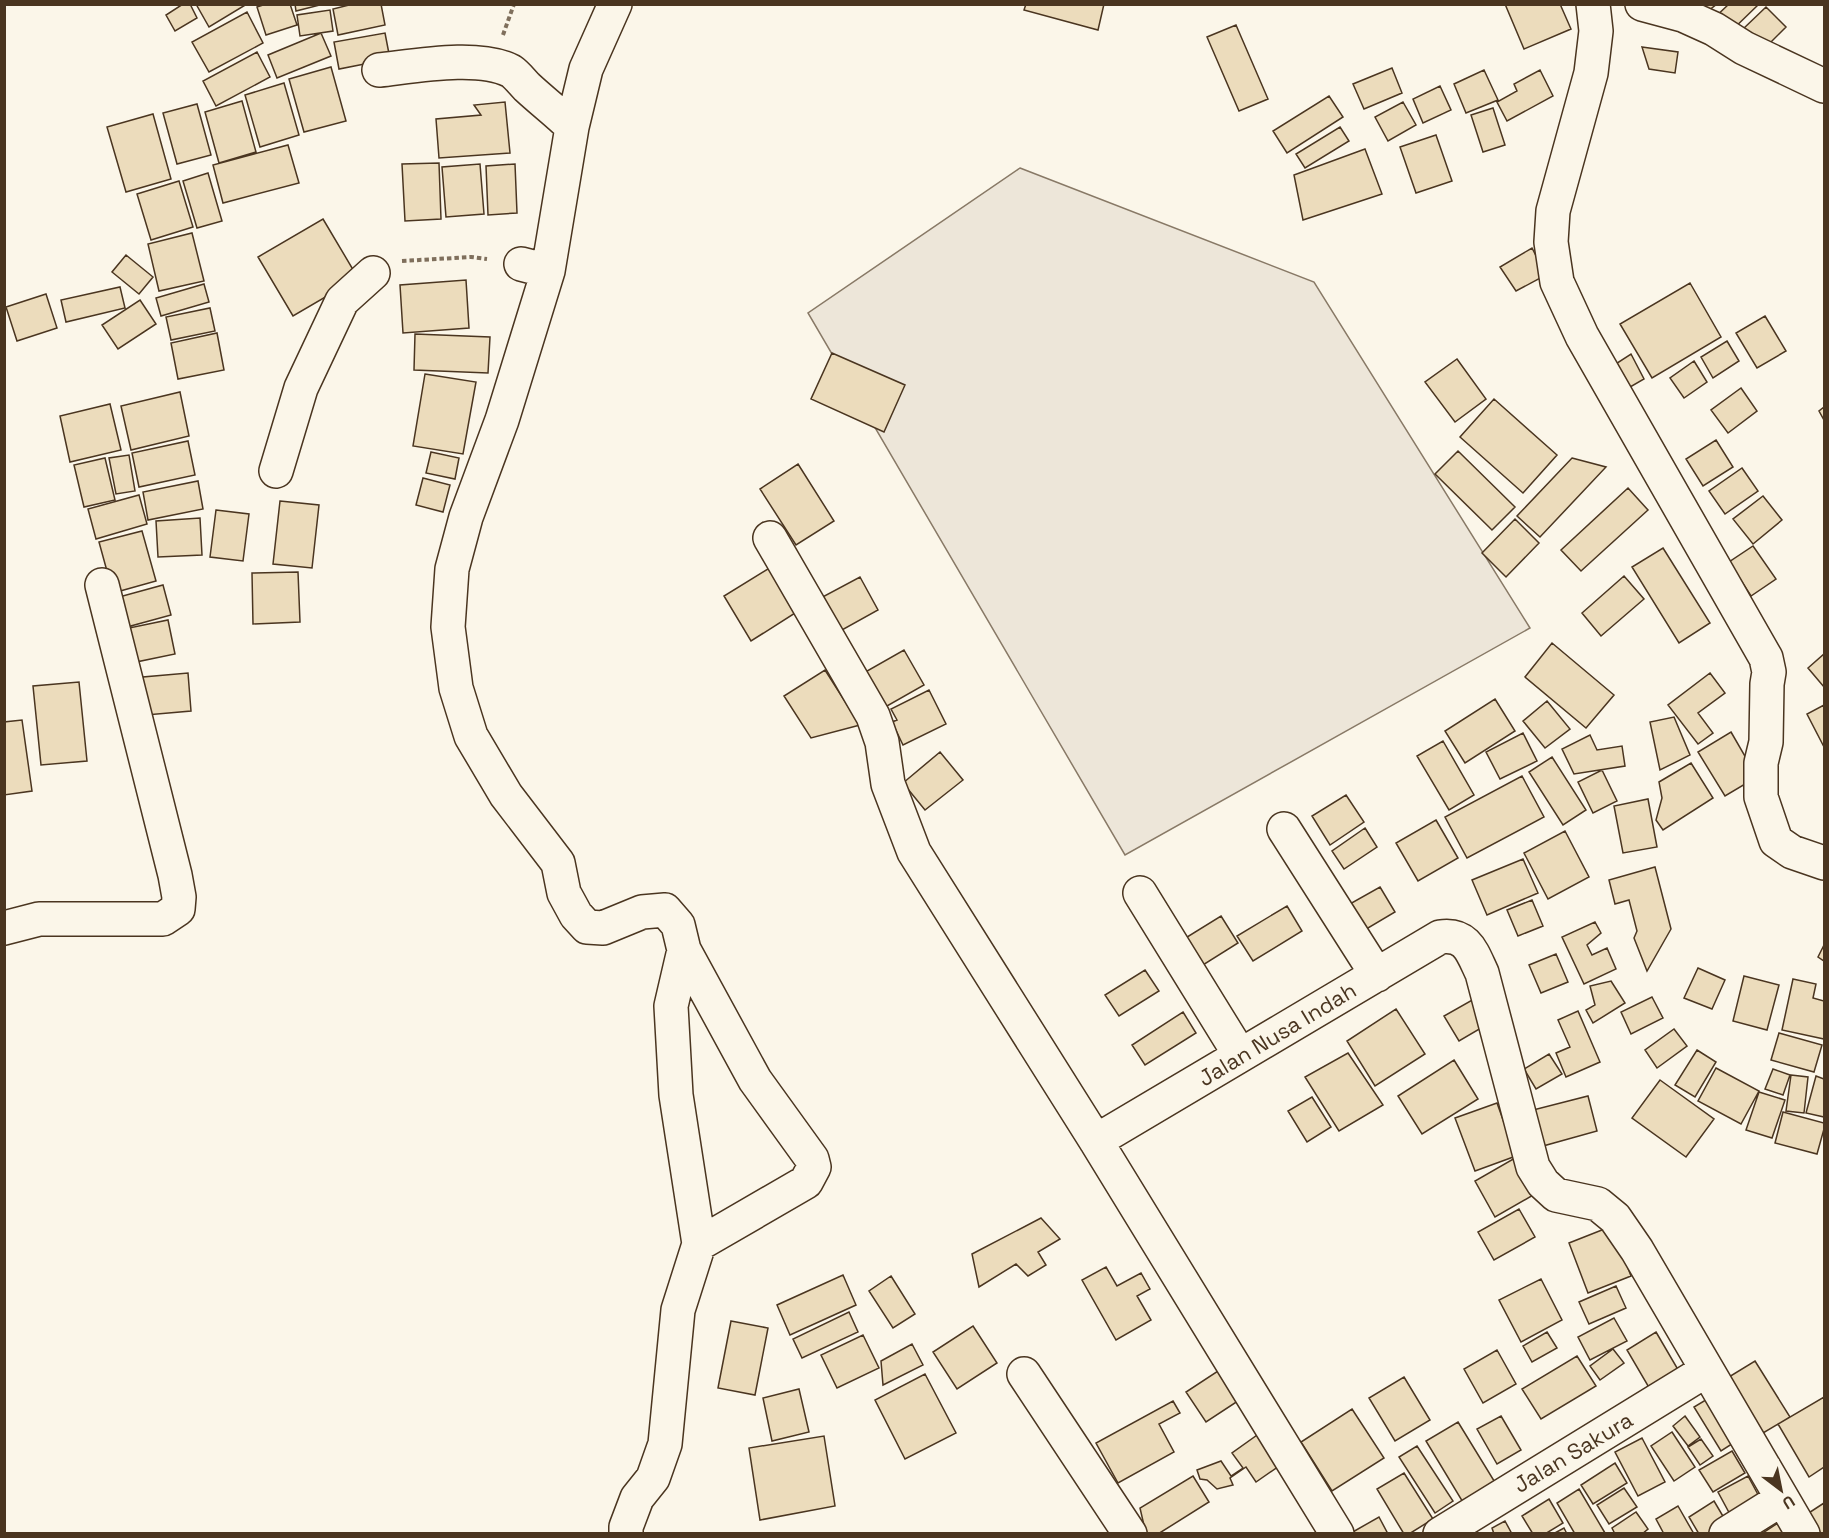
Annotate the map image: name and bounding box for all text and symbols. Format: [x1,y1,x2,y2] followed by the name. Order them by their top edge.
[1193,976,1361,1092] street label: Jalan Nusa Indah
[1508,1405,1638,1499] street label: Jalan Sakura
[1751,1460,1811,1520] north arrow
[1779,1491,1799,1514] text: U

